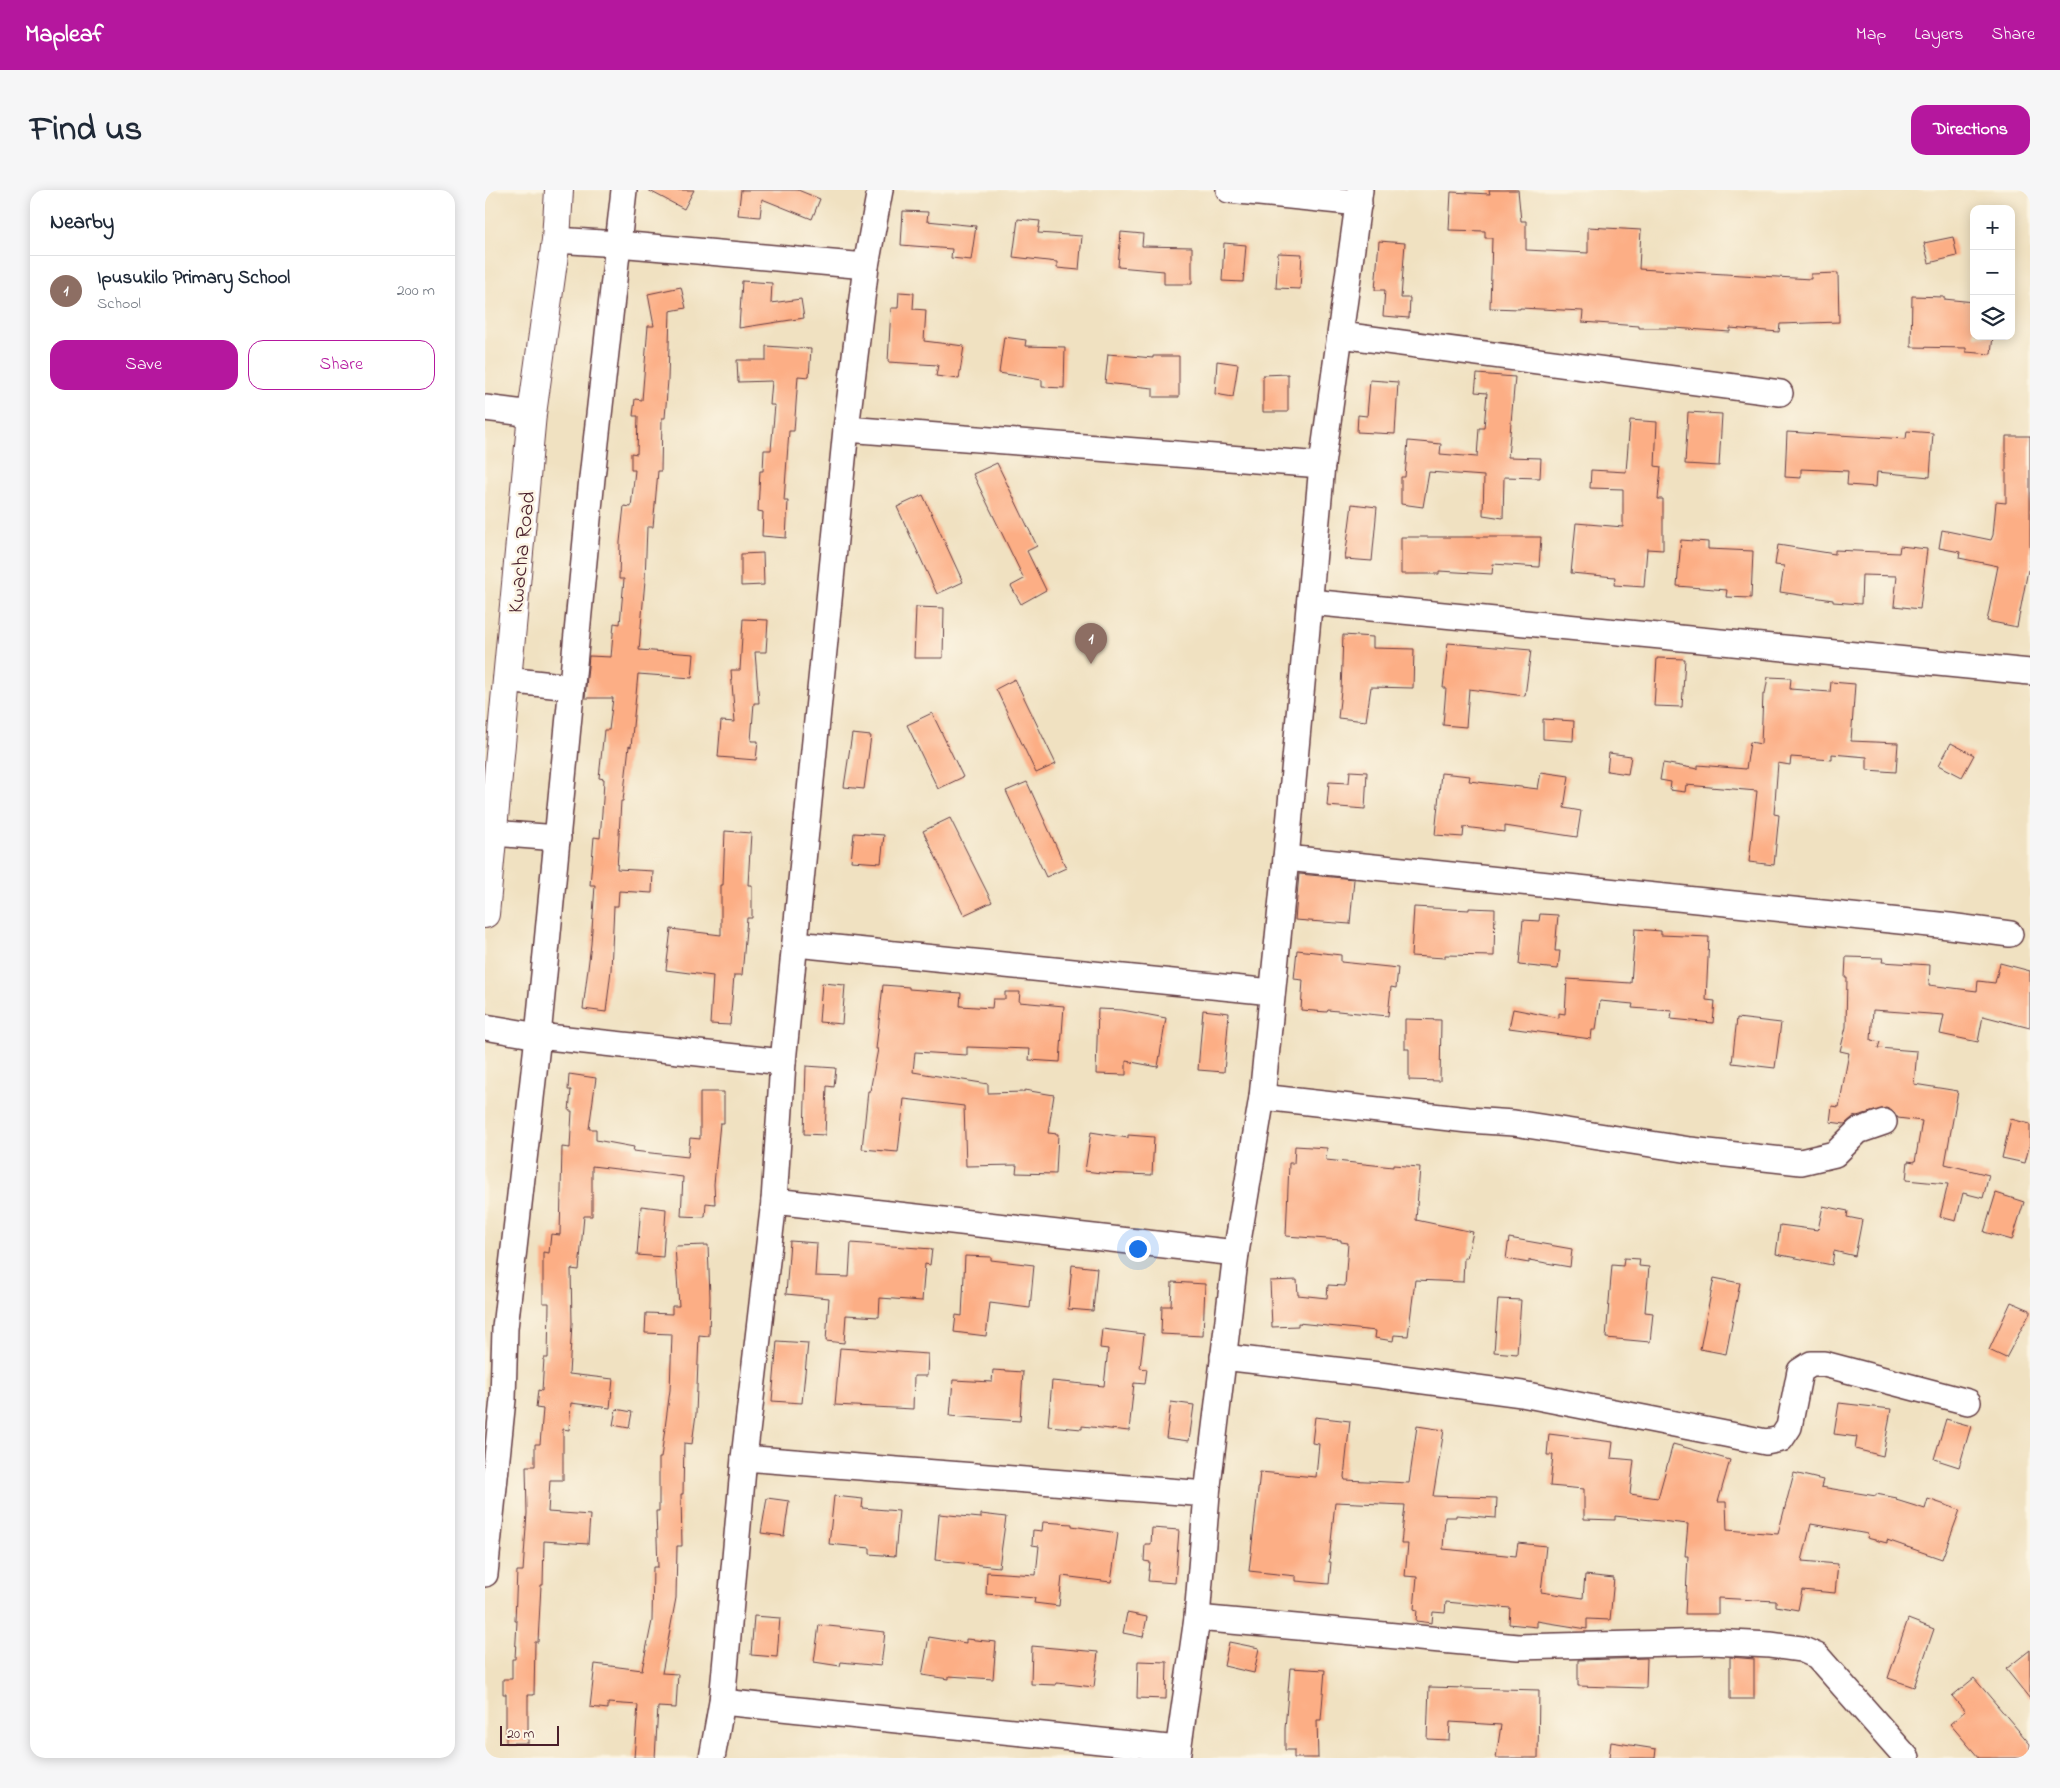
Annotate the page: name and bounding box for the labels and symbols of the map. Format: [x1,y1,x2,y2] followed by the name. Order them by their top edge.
[501,490,545,615] street label: Kwacha Road
[1075,623,1107,664] pin: 1
[1125,1236,1151,1262] your location
[500,1723,559,1746] scale bar

